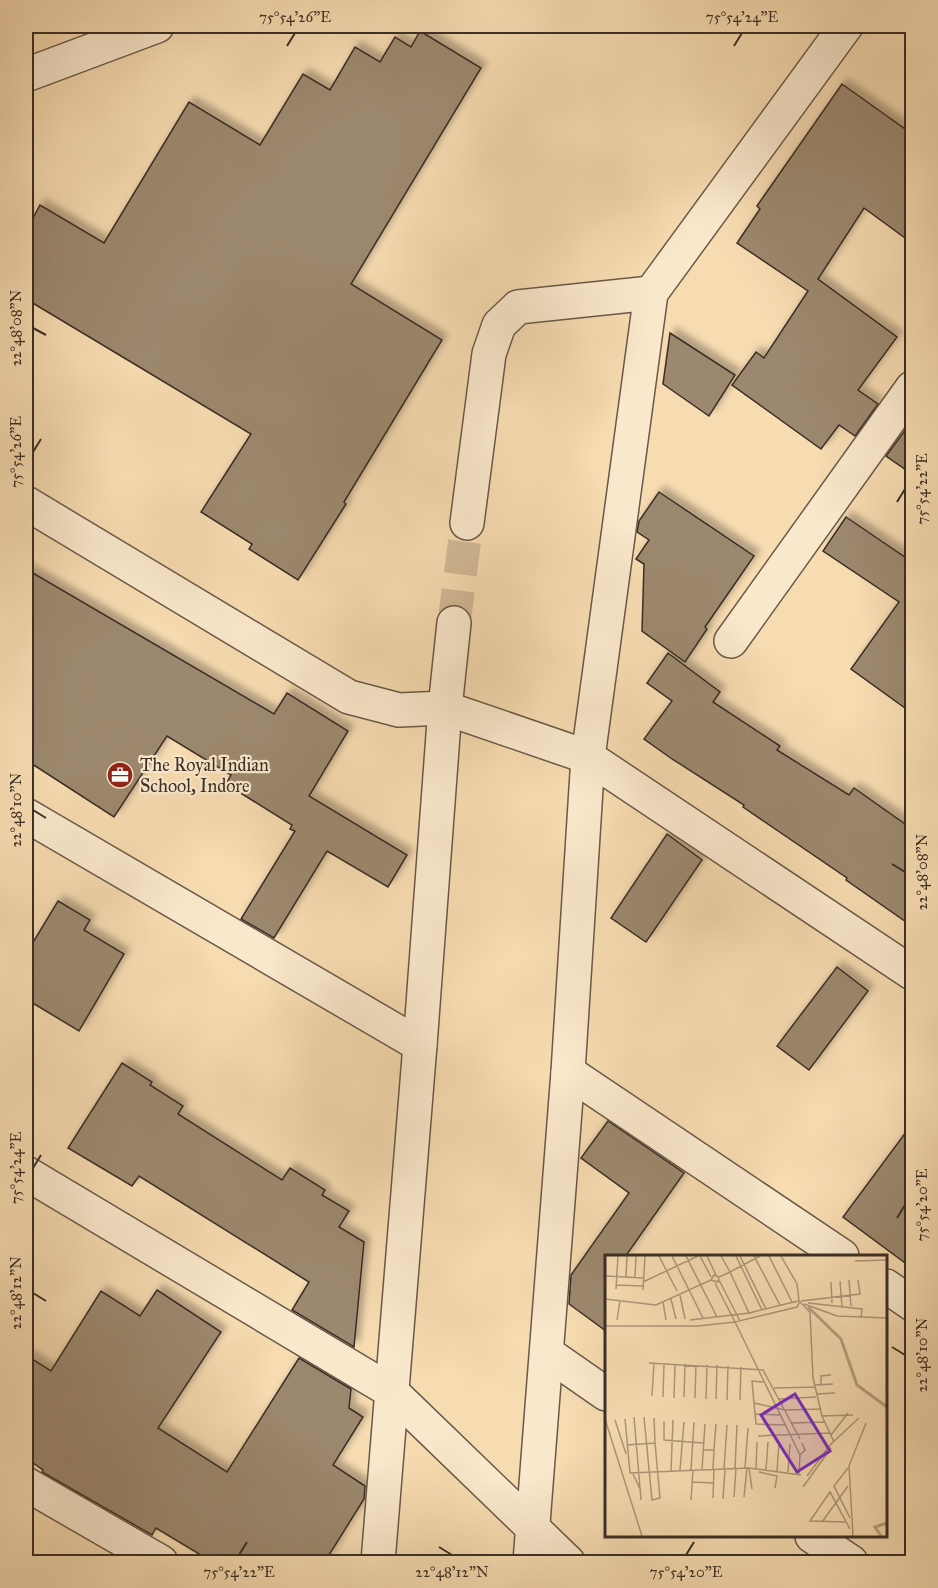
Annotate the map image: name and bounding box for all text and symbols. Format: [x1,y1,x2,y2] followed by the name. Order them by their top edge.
[259,8,331,26] text: 75°54'26"E
[706,8,779,26] text: 75°54'24"E
[7,289,25,366] text: 22°48'08"N
[7,416,25,488] text: 75°54'26"E
[913,453,931,525] text: 75°54'22"E
[140,754,269,797] place label: The Royal Indian School, Indore
[105,760,135,790] office icon: The Royal Indian School, Indore
[7,772,25,847] text: 22°48'10"N
[913,833,931,910] text: 22°48'08"N
[7,1131,25,1204] text: 75°54'24"E
[913,1168,931,1241] text: 75°54'20"E
[605,1255,887,1537] inset map
[7,1256,25,1330] text: 22°48'12"N
[913,1317,931,1392] text: 22°48'10"N
[203,1563,275,1581] text: 75°54'22"E
[415,1563,489,1581] text: 22°48'12"N
[650,1563,723,1581] text: 75°54'20"E

